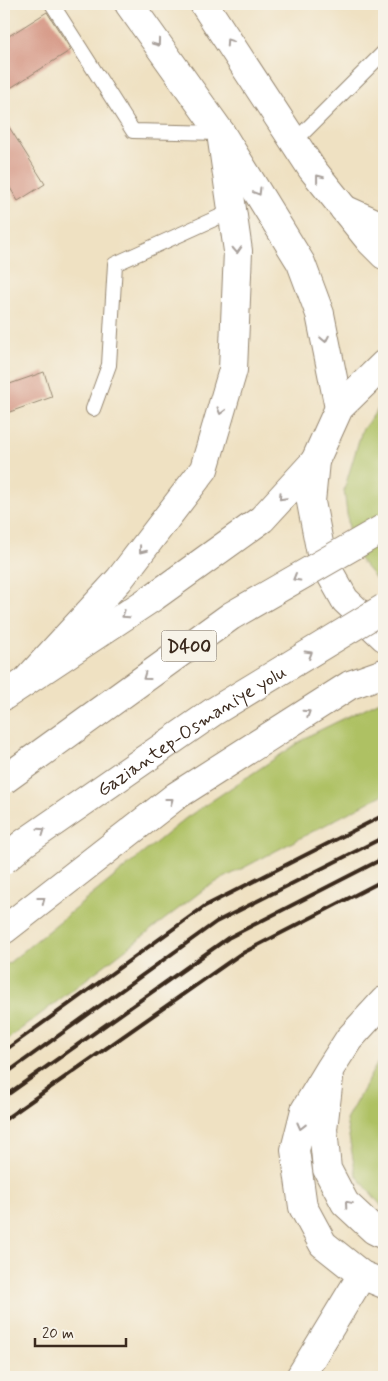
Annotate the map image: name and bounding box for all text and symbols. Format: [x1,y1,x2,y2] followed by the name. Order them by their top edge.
[151,37,160,47] one-way arrow
[226,39,235,48] one-way arrow
[316,174,325,184] one-way arrow
[251,187,261,196] one-way arrow
[231,247,242,255] one-way arrow
[319,334,330,343] one-way arrow
[217,406,227,415] one-way arrow
[279,491,288,500] one-way arrow
[139,544,148,554] one-way arrow
[293,572,302,582] one-way arrow
[121,609,130,619] one-way arrow
[162,630,216,661] road number: D400
[303,650,312,660] one-way arrow
[92,660,291,803] street label: Gaziantep-Osmaniye yolu
[142,671,152,680] one-way arrow
[302,709,311,719] one-way arrow
[164,798,173,806] one-way arrow
[36,828,46,837] one-way arrow
[36,898,45,906] one-way arrow
[296,1121,307,1130] one-way arrow
[345,1201,353,1210] one-way arrow
[35,1316,126,1348] scale bar
[42,1324,74,1344] text: 20 m

